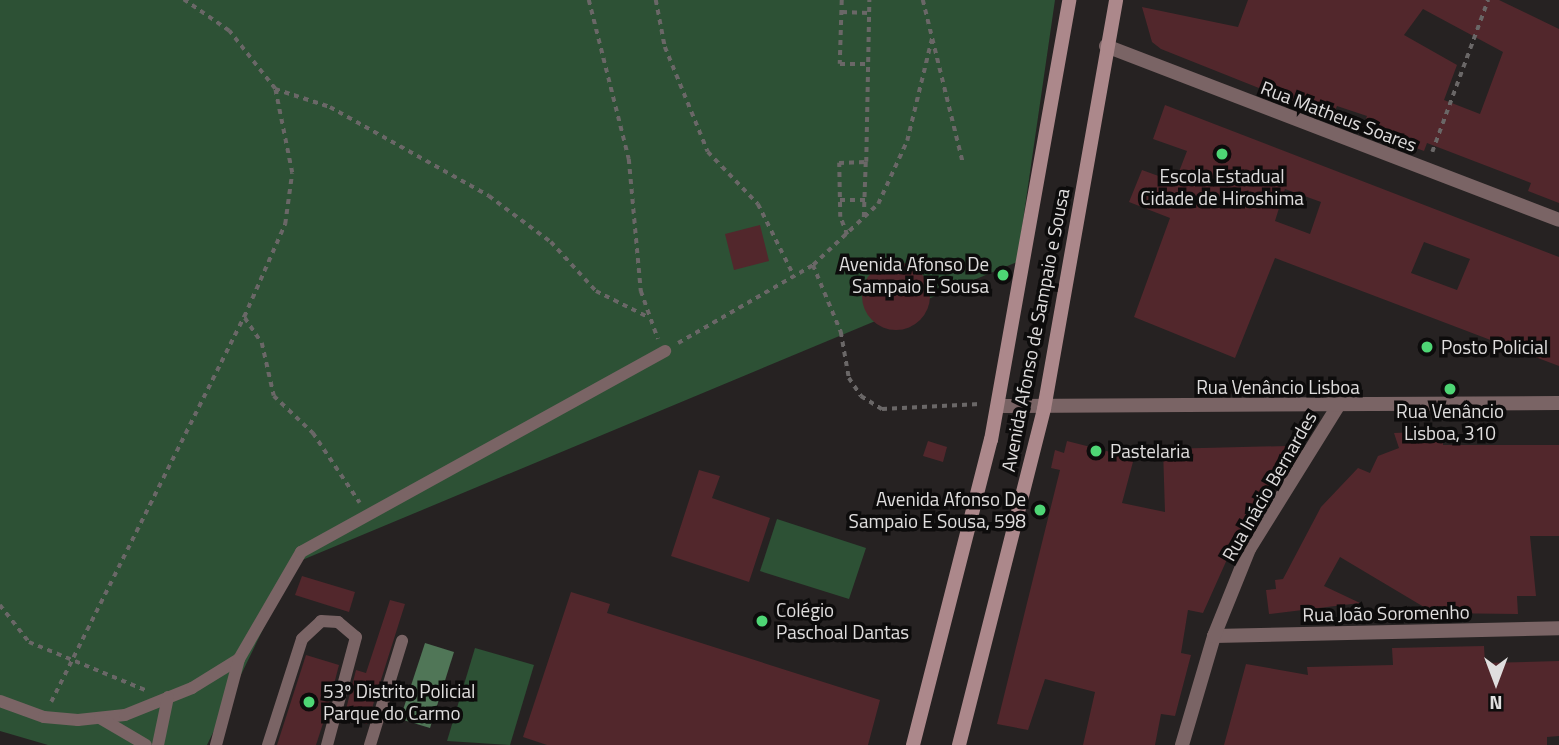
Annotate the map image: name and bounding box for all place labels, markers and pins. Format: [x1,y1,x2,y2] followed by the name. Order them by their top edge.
[1214,146,1230,162] marker: Escola Estadual Cidade de Hiroshima
[1140,165,1304,209] place label: Escola Estadual Cidade de Hiroshima
[839,253,989,297] place label: Avenida Afonso De Sampaio E Sousa
[995,267,1011,283] marker: Avenida Afonso De Sampaio E Sousa
[1441,336,1548,358] place label: Posto Policial
[1419,339,1435,355] marker: Posto Policial
[1442,381,1458,397] marker: Rua Venâncio Lisboa, 310
[1396,400,1504,444] place label: Rua Venâncio Lisboa, 310
[1110,440,1190,462] place label: Pastelaria
[1088,443,1104,459] marker: Pastelaria
[849,488,1026,532] place label: Avenida Afonso De Sampaio E Sousa, 598
[1032,502,1048,518] marker: Avenida Afonso De Sampaio E Sousa, 598
[776,599,909,643] place label: Colégio Paschoal Dantas
[754,613,770,629] marker: Colégio Paschoal Dantas
[323,680,475,724] place label: 53º Distrito Policial Parque do Carmo
[301,694,317,710] marker: 53º Distrito Policial Parque do Carmo

